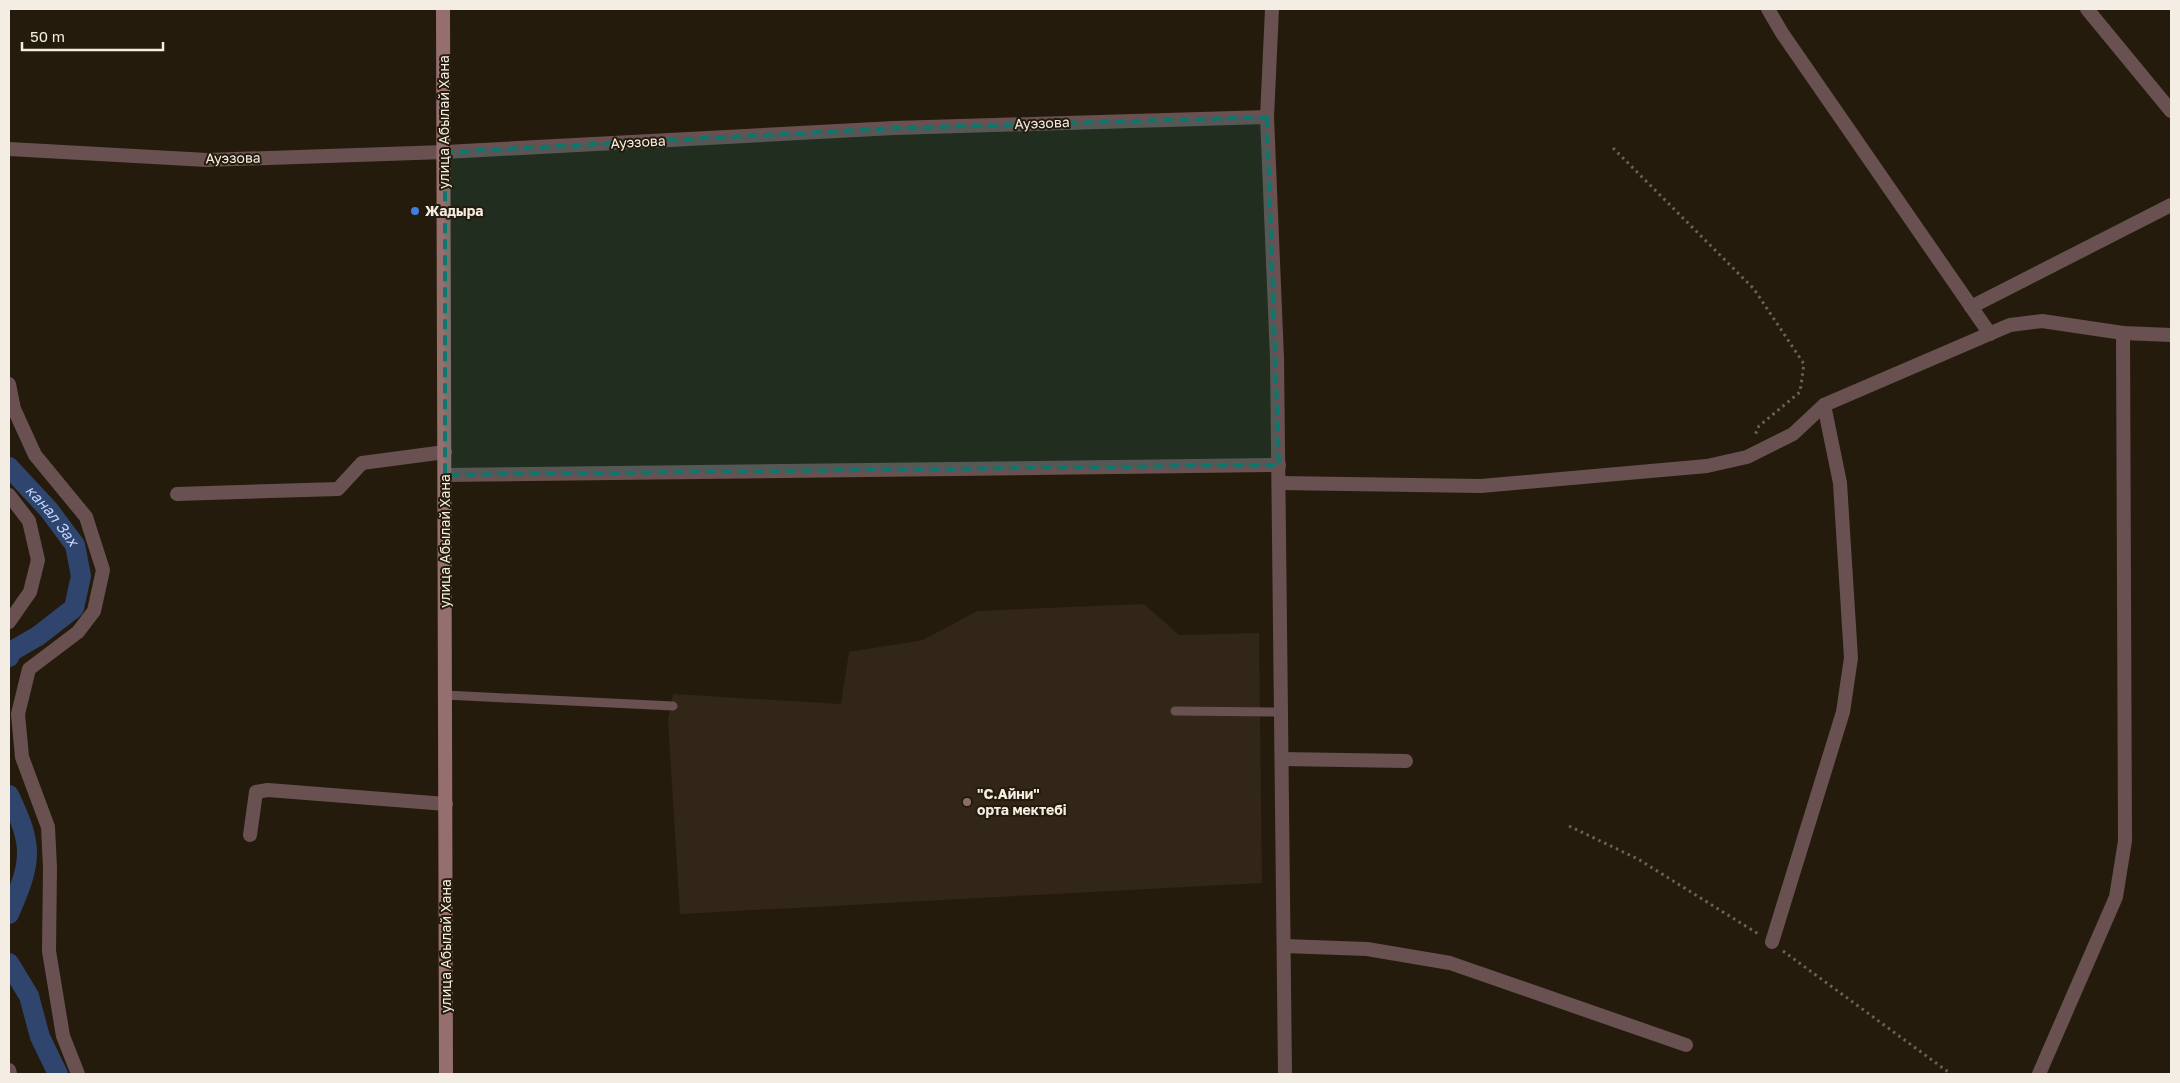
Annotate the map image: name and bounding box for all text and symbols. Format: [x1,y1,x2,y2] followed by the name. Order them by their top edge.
[22,20,164,52] scale bar
[30,27,65,45] text: 50 m
[435,55,452,189] street label: улица Абылай Хана
[1014,113,1070,132] street label: Ауэзова
[610,132,666,151] street label: Ауэзова
[205,149,261,166] street label: Ауэзова
[425,202,483,219] place label: Жадыра
[409,205,421,217] marker: Жадыра
[436,474,453,608] street label: улица Абылай Хана
[22,481,84,551] water label: канал Зах
[977,785,1067,818] place label: "С.Айни" орта мектебі
[961,796,973,808] marker: "С.Айни" орта мектебі
[437,879,454,1013] street label: улица Абылай Хана

